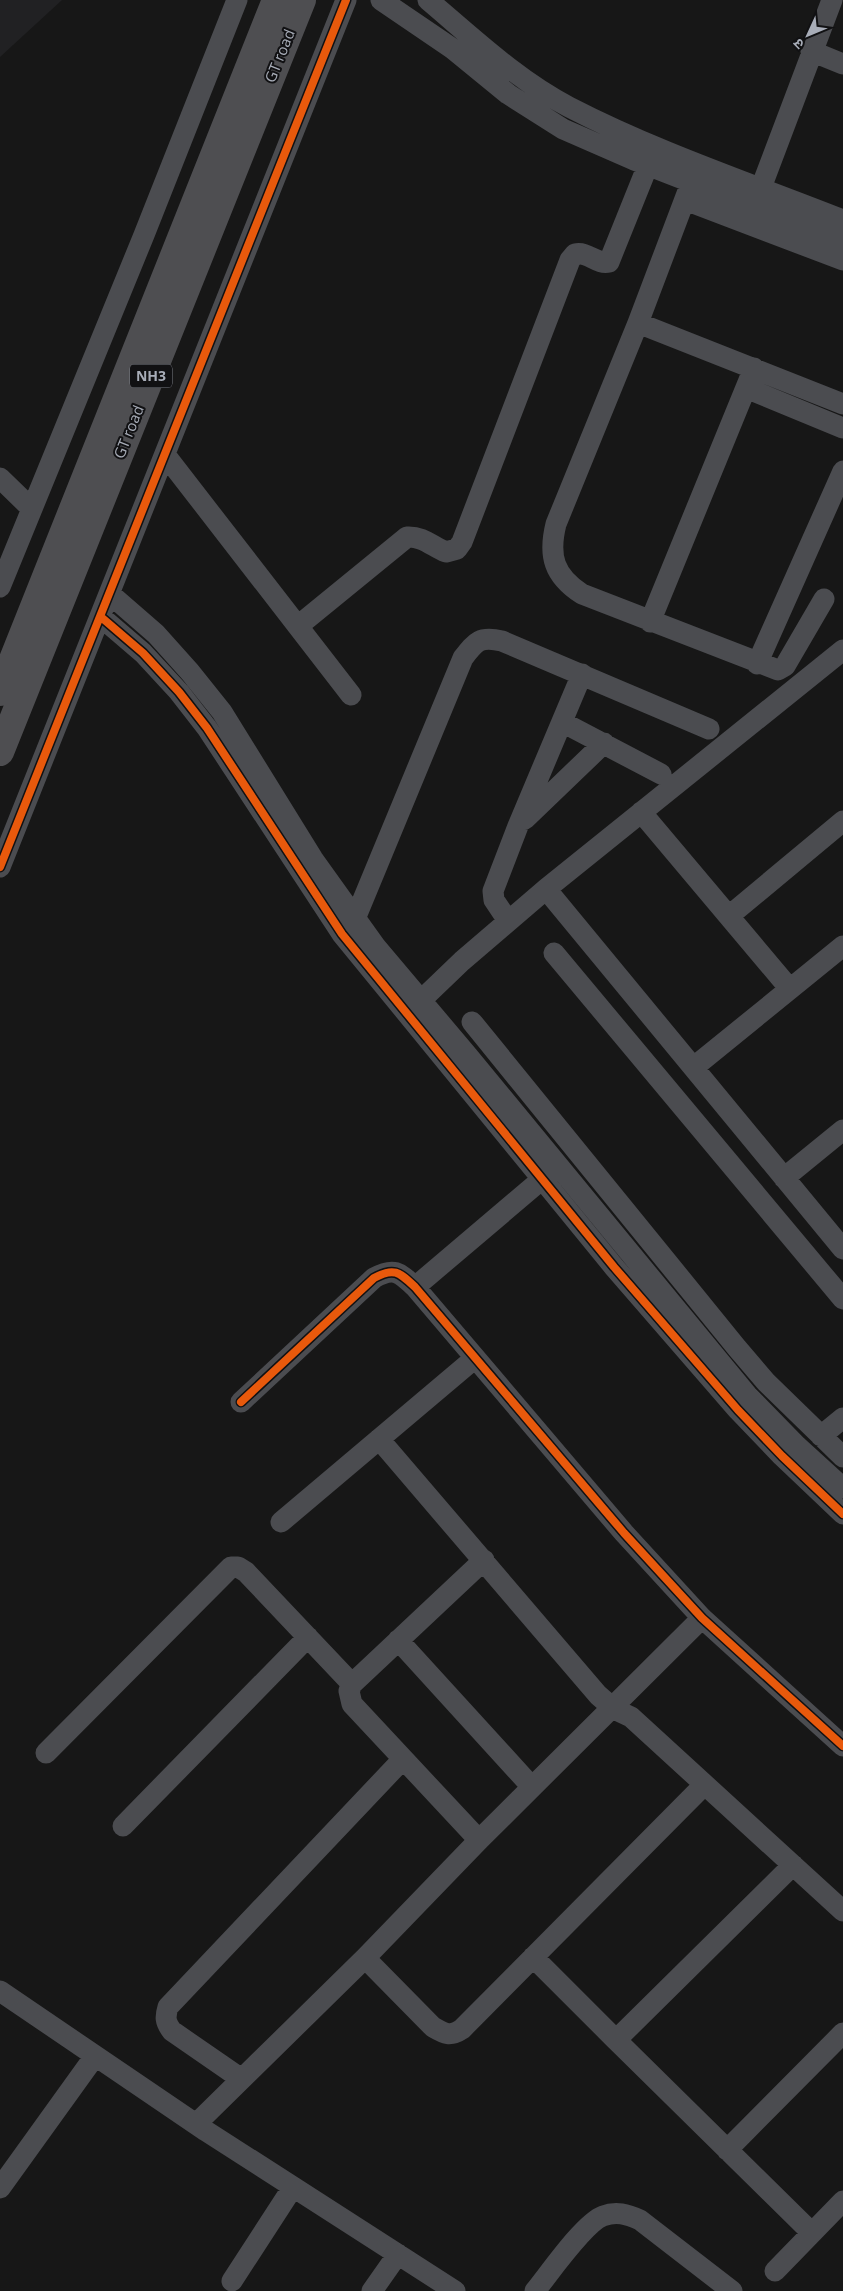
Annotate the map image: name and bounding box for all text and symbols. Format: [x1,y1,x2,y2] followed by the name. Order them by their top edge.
[783,10,833,60] north arrow
[259,26,299,85] street label: GT road
[788,34,808,54] text: उ
[130,364,172,388] road number: NH3
[108,402,148,461] street label: GT road

